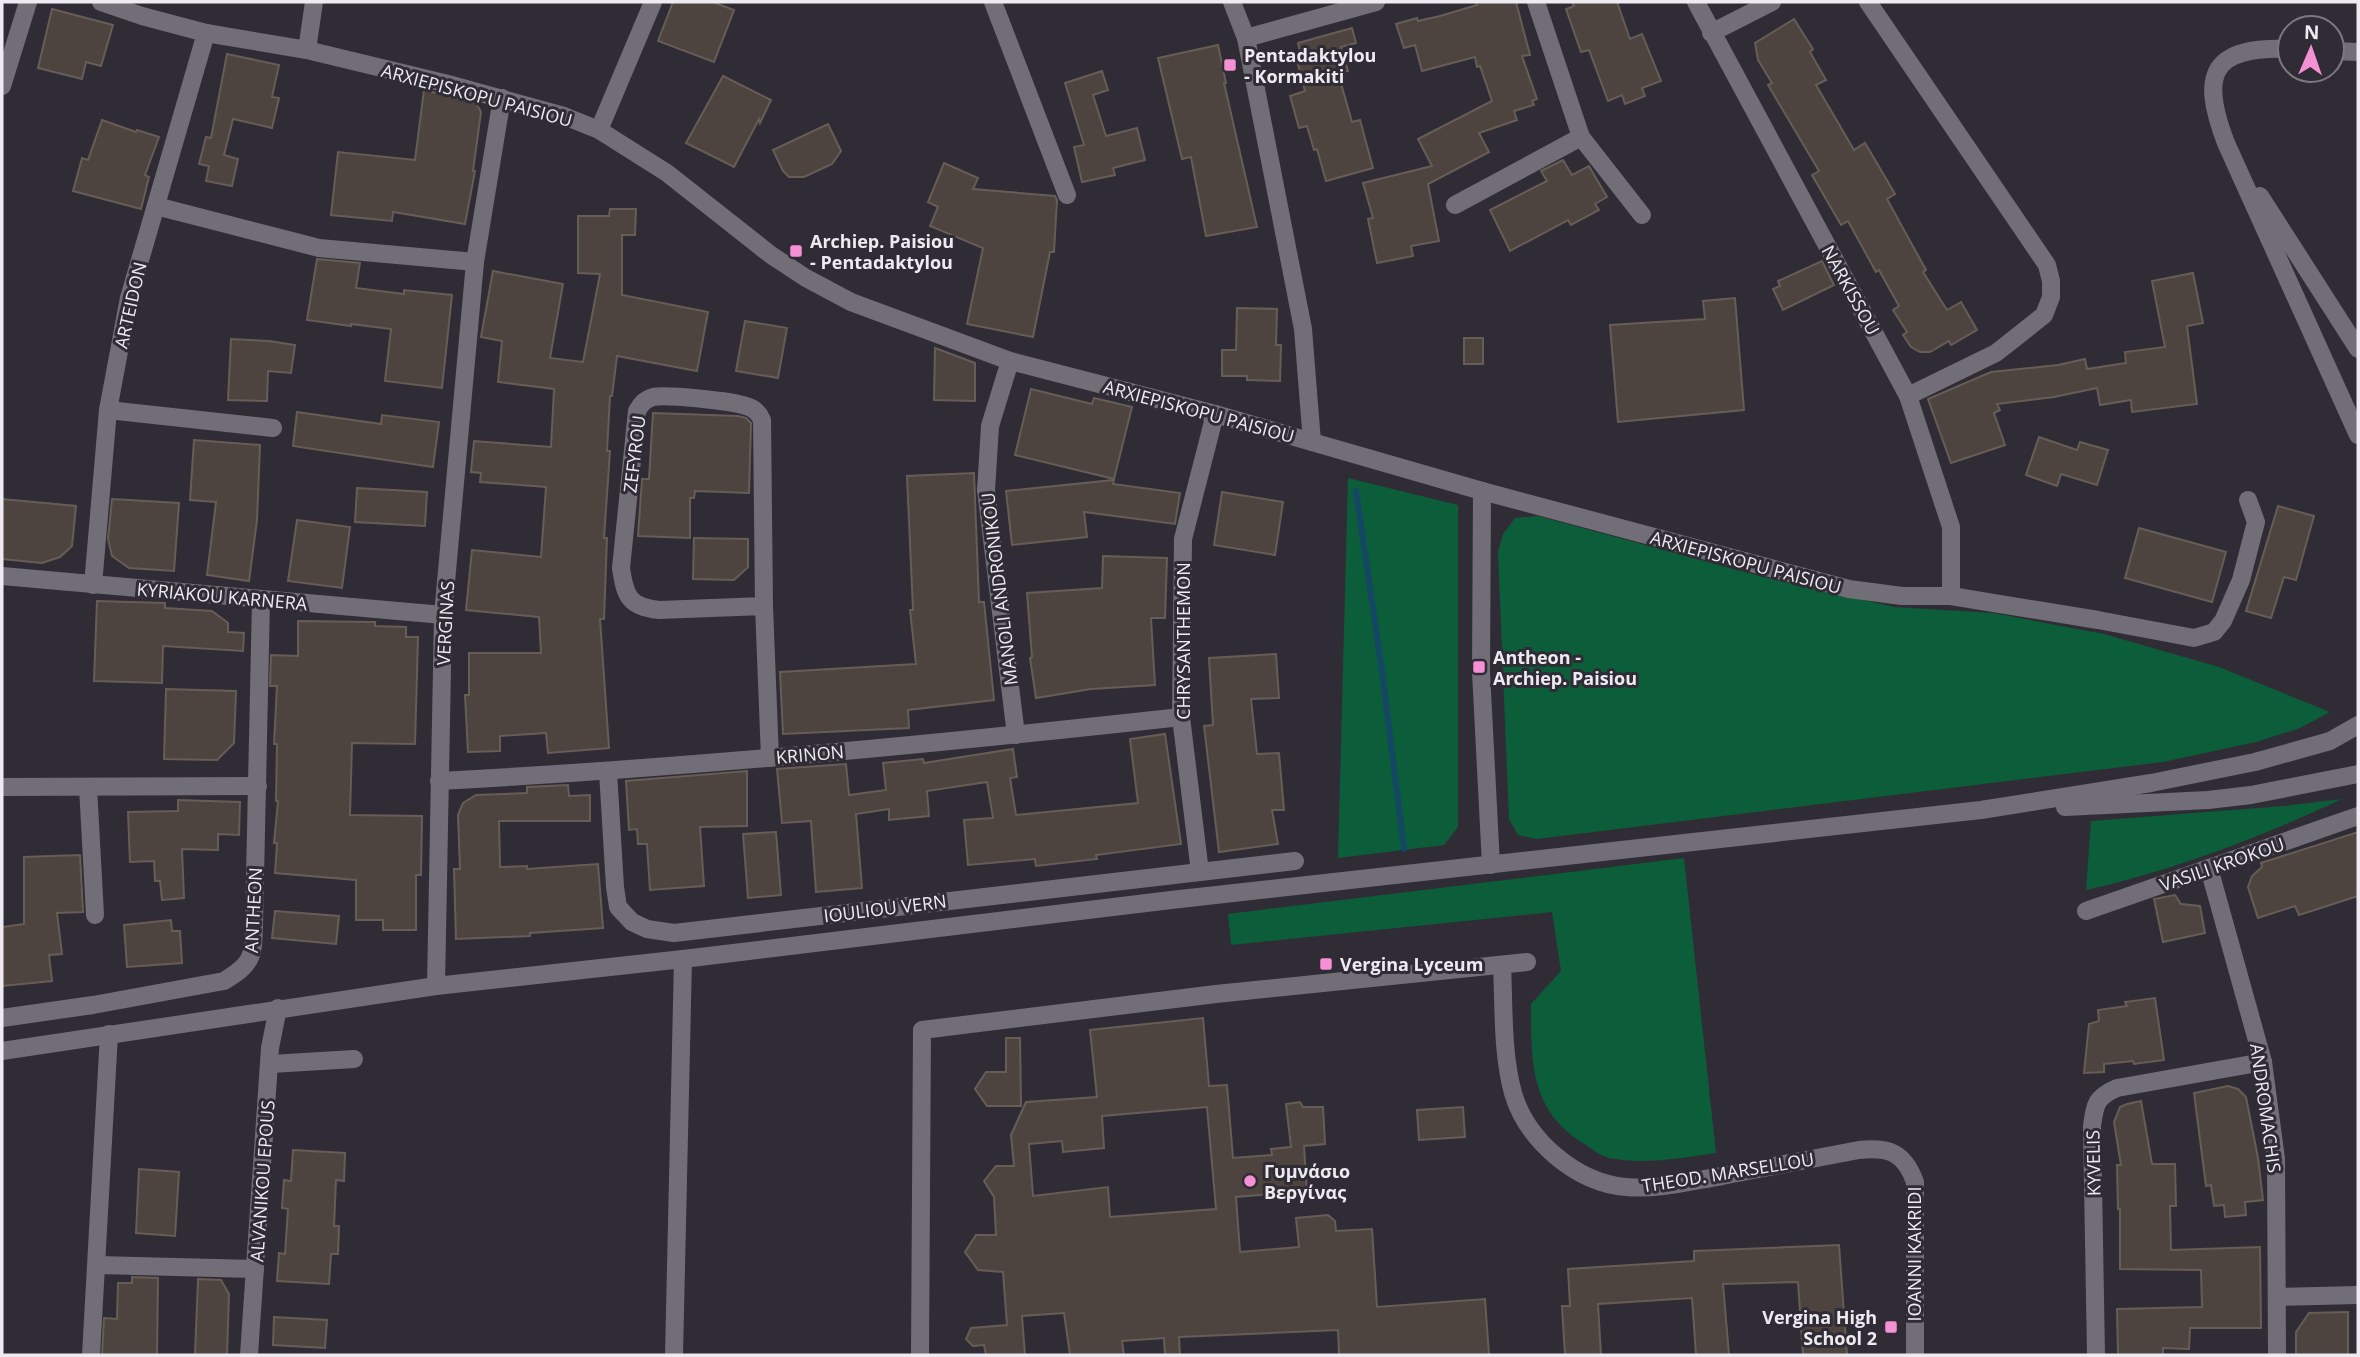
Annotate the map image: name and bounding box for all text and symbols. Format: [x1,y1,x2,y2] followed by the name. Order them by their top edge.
[2276,14,2346,84] north arrow
[2303,19,2320,45] text: N
[1244,43,1376,88] place label: Pentadaktylou - Kormakiti
[1222,57,1238,73] marker: Pentadaktylou - Kormakiti
[379,58,575,132] street label: ARXIEPISKOPU PAISIOU
[810,229,954,274] place label: Archiep. Paisiou - Pentadaktylou
[1817,241,1885,339] street label: NARKISSOU
[788,243,804,259] marker: Archiep. Paisiou - Pentadaktylou
[108,259,152,351] street label: ARTEIDON
[1101,374,1297,448] street label: ARXIEPISKOPU PAISIOU
[617,414,651,494] street label: ZEFYROU
[975,491,1023,687] street label: MANOLI ANDRONIKOU
[1648,525,1844,599] street label: ARXIEPISKOPU PAISIOU
[1171,562,1195,720] street label: CHRYSANTHEMON
[136,577,309,615] street label: KYRIAKOU KARNERA
[431,580,459,666] street label: VERGINAS
[1493,645,1637,690] place label: Antheon - Archiep. Paisiou
[1471,659,1487,675] marker: Antheon - Archiep. Paisiou
[775,739,845,769] street label: KRINON
[2156,831,2288,897] street label: VASILI KROKOU
[239,867,267,953] street label: ANTHEON
[822,889,948,927] street label: IOULIOU VERN
[1340,952,1483,976] place label: Vergina Lyceum
[1318,956,1334,972] marker: Vergina Lyceum
[2245,1042,2287,1174] street label: ANDROMACHIS
[244,1099,280,1263] street label: ALVANIKOU EPOUS
[2080,1130,2106,1196] street label: KYVELIS
[1640,1147,1816,1197] street label: THEOD. MARSELLOU
[1264,1159,1350,1204] place label: Γυμνάσιο Βεργίνας
[1242,1173,1258,1189] marker: Γυμνάσιο Βεργίνας
[1902,1187,1926,1321] street label: IOANNI KAKRIDI
[1762,1305,1877,1350] place label: Vergina High School 2
[1883,1319,1899,1335] marker: Vergina High School 2

